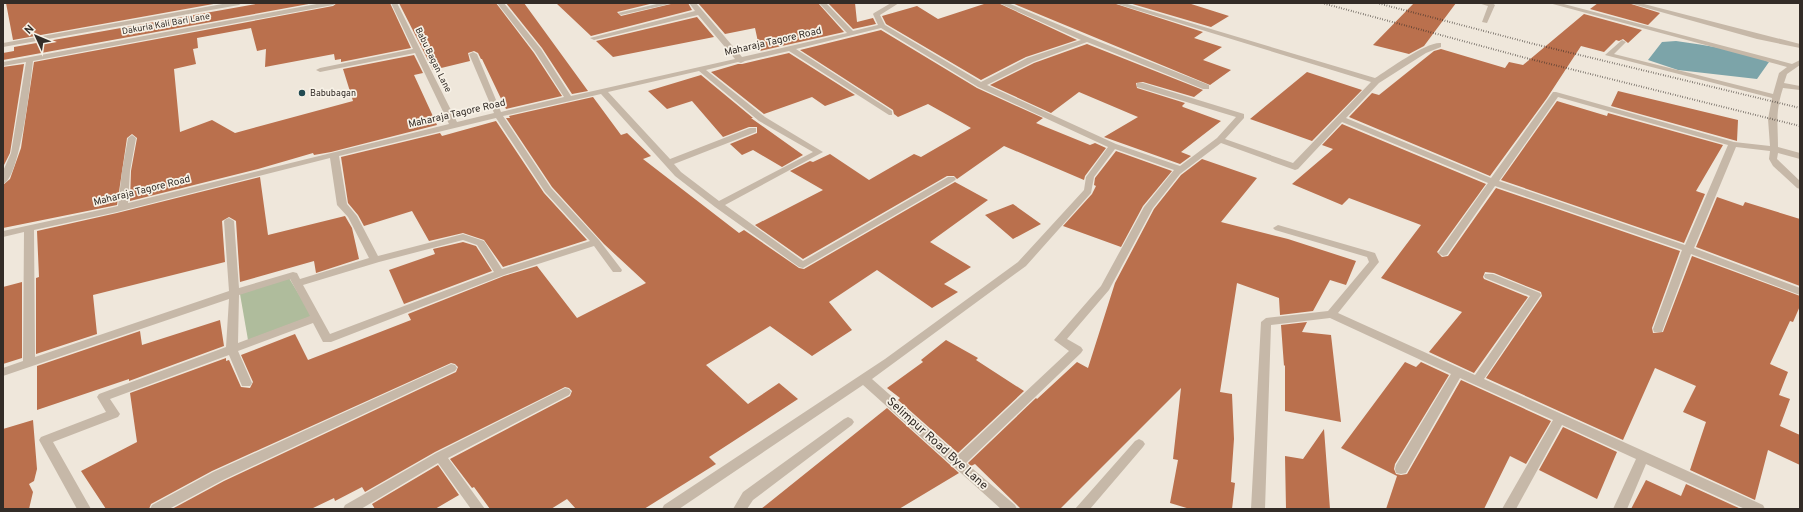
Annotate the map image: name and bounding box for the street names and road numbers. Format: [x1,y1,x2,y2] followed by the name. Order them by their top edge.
[121,11,211,37] street label: Dakuria Kali Bari Lane
[723,24,823,60] street label: Maharaja Tagore Road
[413,26,454,94] street label: Babu Bagan Lane
[407,96,507,132] street label: Maharaja Tagore Road
[92,173,192,209] street label: Maharaja Tagore Road
[883,394,991,494] street label: Selimpur Road Bye Lane

